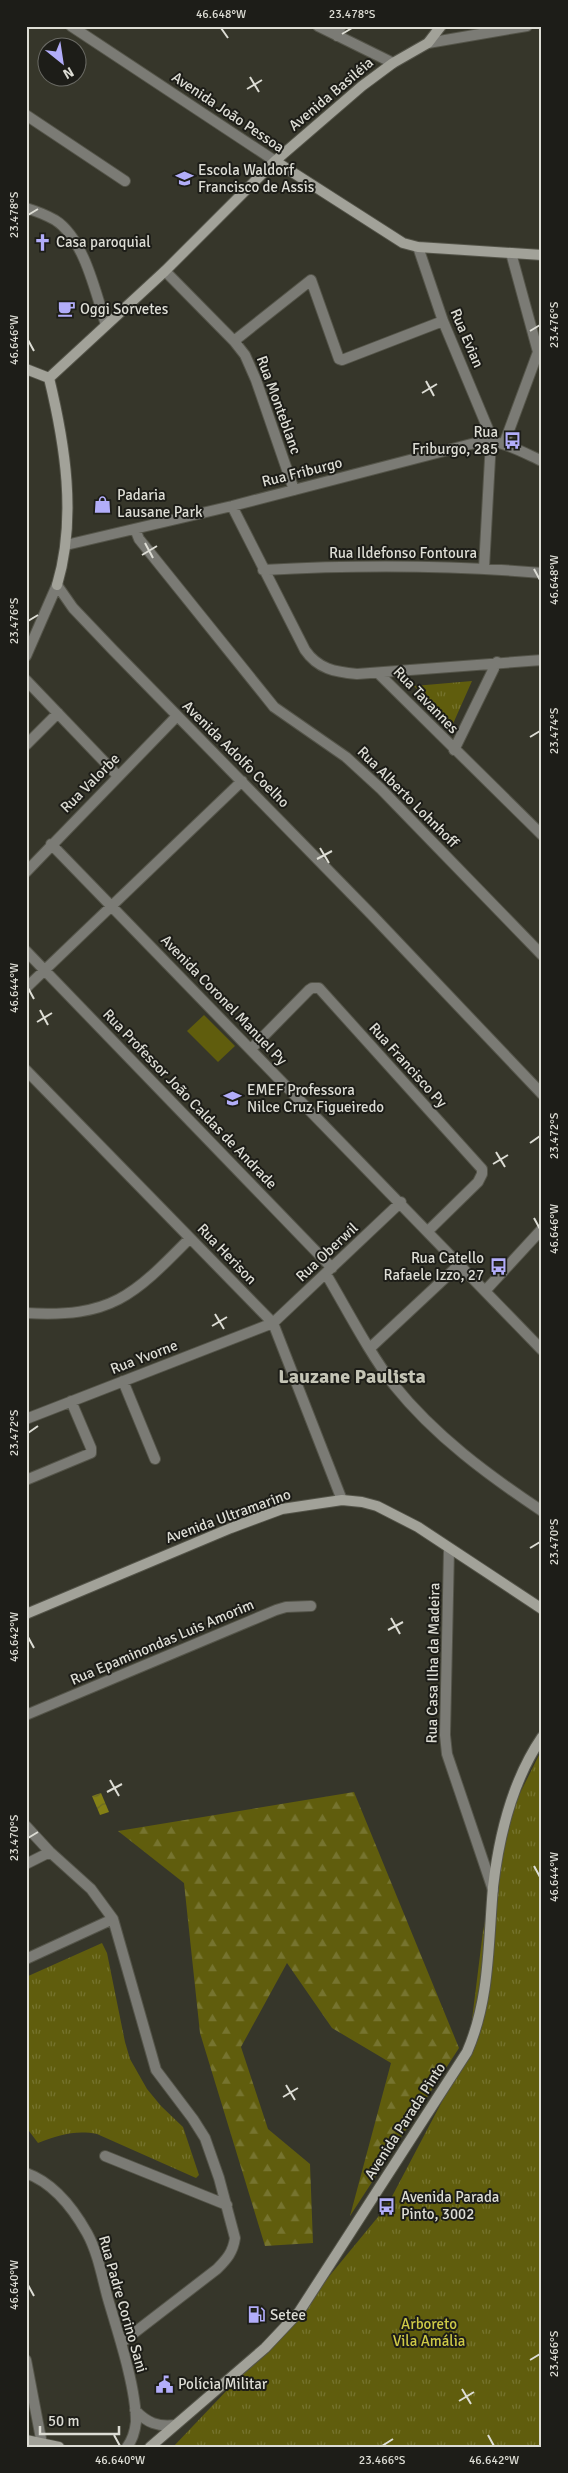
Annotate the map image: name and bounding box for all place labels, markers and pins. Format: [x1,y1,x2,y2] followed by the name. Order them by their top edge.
[198,161,315,196] place label: Escola Waldorf Francisco de Assis
[174,169,194,189] school or university icon: Escola Waldorf Francisco de Assis
[32,232,52,252] church icon: Casa paroquial
[56,233,151,251] place label: Casa paroquial
[56,299,76,319] cafe icon: Oggi Sorvetes
[80,300,169,318] place label: Oggi Sorvetes
[412,423,498,458] place label: Rua Friburgo, 285
[502,431,522,451] bus stop icon: Rua Friburgo, 285
[117,486,203,521] place label: Padaria Lausane Park
[93,494,113,514] shop icon: Padaria Lausane Park
[247,1081,384,1116] place label: EMEF Professora Nilce Cruz Figueiredo
[223,1089,243,1109] school or university icon: EMEF Professora Nilce Cruz Figueiredo
[384,1249,484,1284] place label: Rua Catello Rafaele Izzo, 27
[488,1257,508,1277] bus stop icon: Rua Catello Rafaele Izzo, 27
[401,2188,499,2223] place label: Avenida Parada Pinto, 3002
[377,2196,397,2216] bus stop icon: Avenida Parada Pinto, 3002
[246,2305,266,2325] fuel station icon: Setee
[270,2306,306,2324] place label: Setee
[154,2374,174,2394] public building icon: Polícia Militar
[178,2375,268,2393] place label: Polícia Militar

